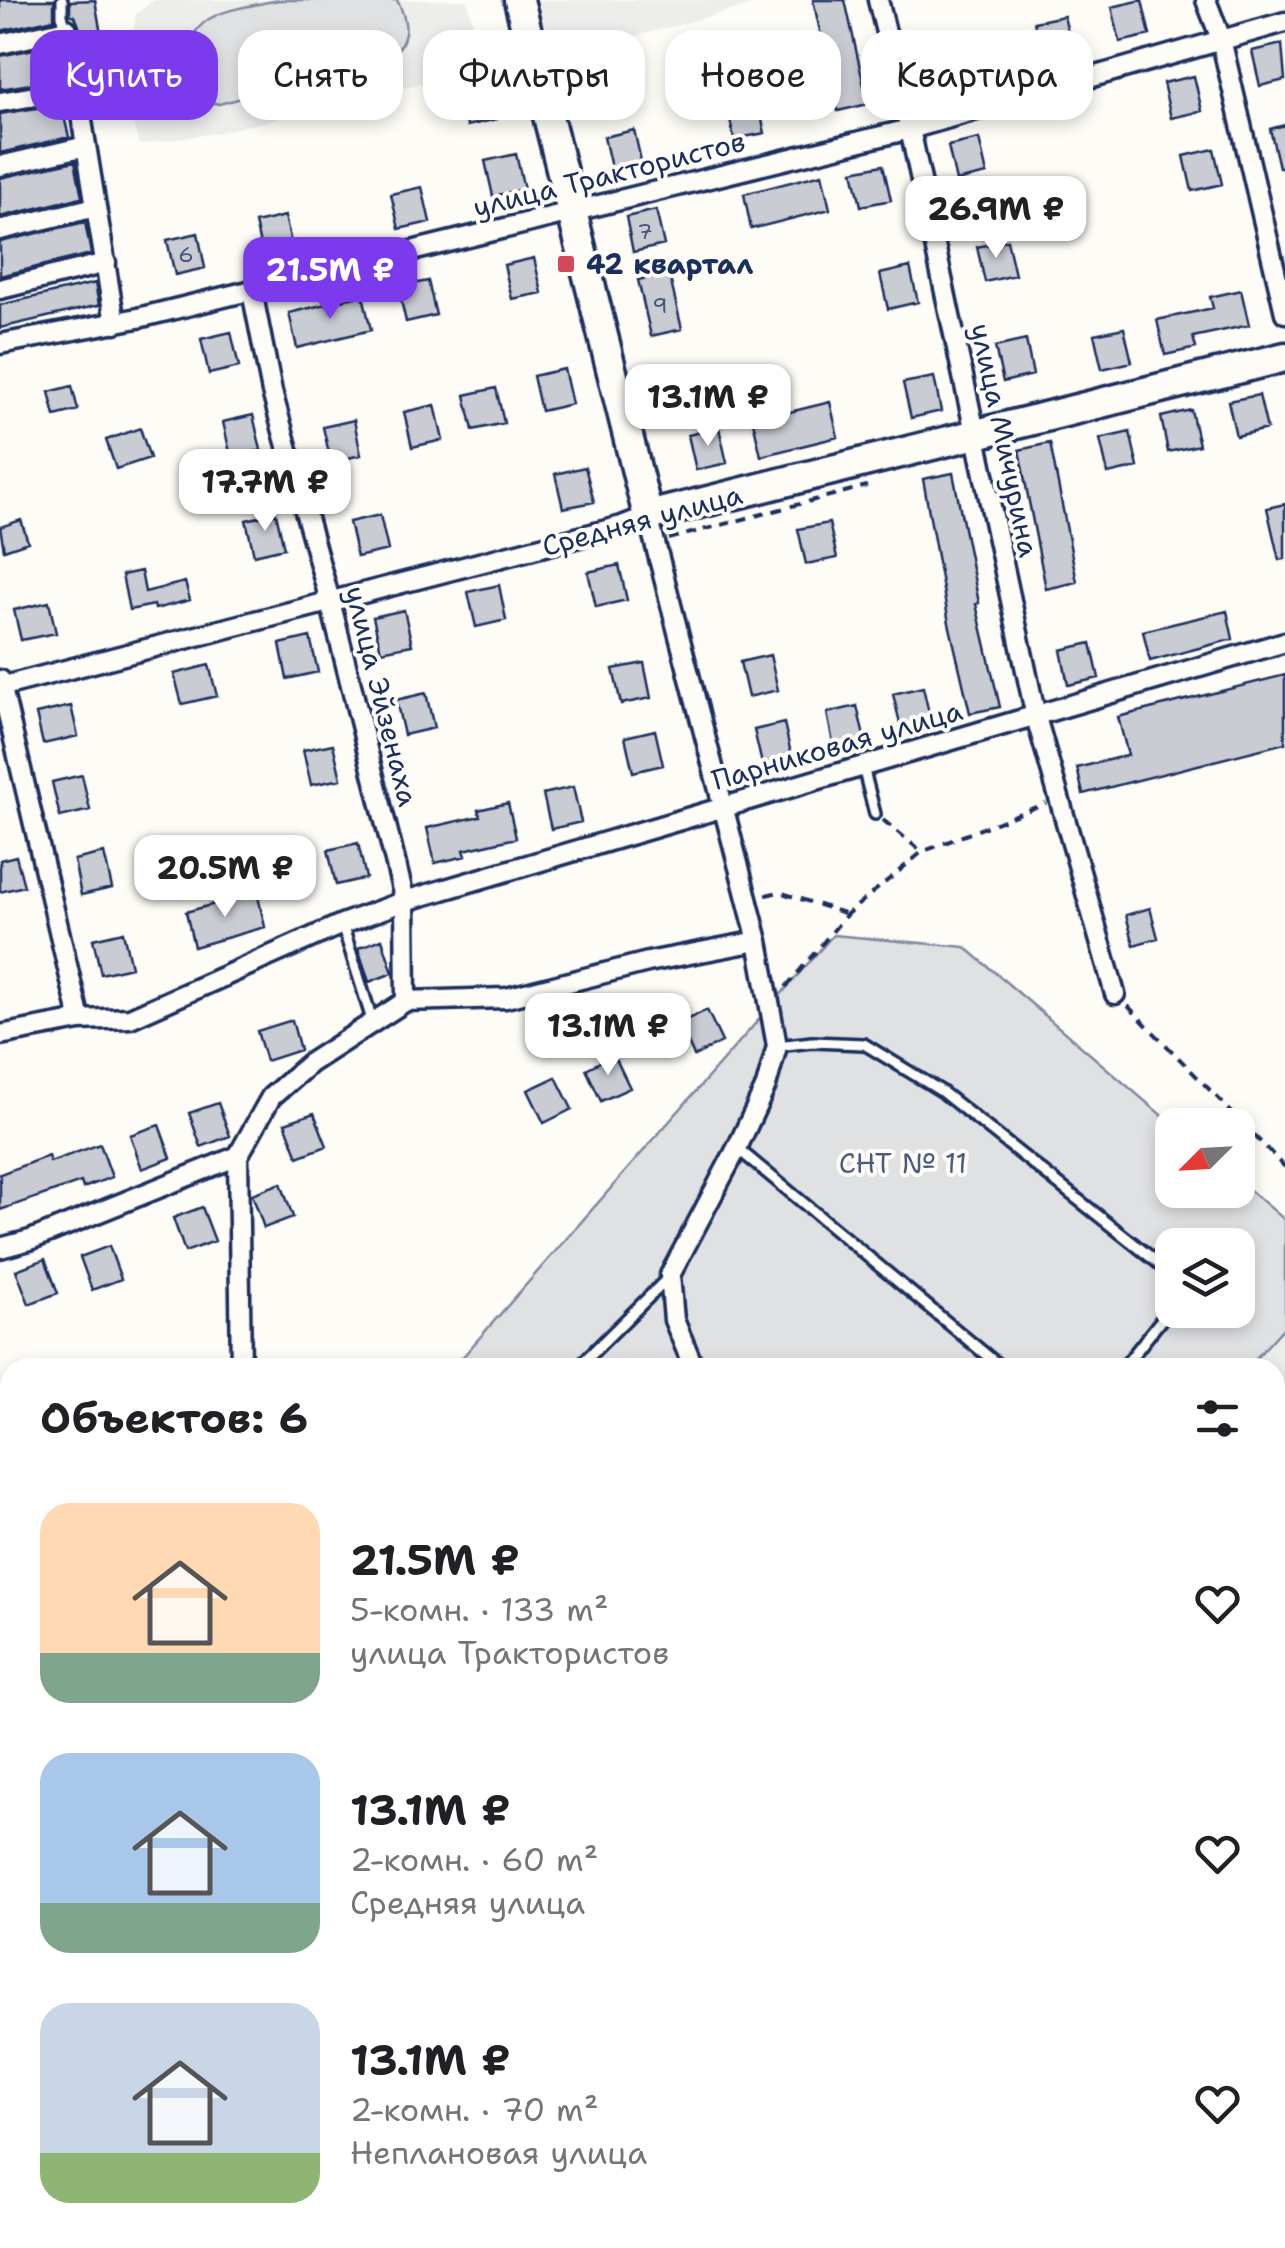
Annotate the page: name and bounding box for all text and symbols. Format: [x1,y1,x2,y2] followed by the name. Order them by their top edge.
[30,30,218,120] chip: Купить
[238,30,403,120] chip: Снять
[423,30,645,120] chip: Фильтры
[665,30,841,120] chip: Новое
[861,30,1093,120] chip: Квартира
[469,122,749,226] street label: улица Трактористов
[904,176,1088,261] pin: 26.9M ₽
[927,187,1065,230] text: 26.9M ₽
[637,217,653,246] house number: 7
[238,237,422,322] pin: 21.5M ₽
[178,240,194,269] house number: 6
[586,245,753,283] place label: 42 квартал
[265,248,395,291] text: 21.5M ₽
[555,253,577,275] marker: 42 квартал
[652,291,668,320] house number: 9
[962,320,1048,560] street label: улица Мичурина
[616,364,800,449] pin: 13.1M ₽
[647,375,769,418] text: 13.1M ₽
[173,449,357,534] pin: 17.7M ₽
[201,460,329,503] text: 17.7M ₽
[538,475,746,565] street label: Средняя улица
[336,582,428,810] street label: улица Эйзенаха
[707,691,967,799] street label: Парниковая улица
[133,835,317,920] pin: 20.5M ₽
[156,846,294,889] text: 20.5M ₽
[516,993,700,1078] pin: 13.1M ₽
[547,1004,669,1047] text: 13.1M ₽
[1155,1108,1255,1208] north arrow
[1155,1108,1255,1328] map controls
[839,1144,967,1182] park label: СНТ № 11
[1155,1228,1255,1328] button: layers
[40,1390,308,1446] text: Объектов: 6
[1190,1391,1245,1446] icon: filters
[350,1532,520,1588] text: 21.5M ₽
[120,1543,240,1663] icon: home
[1190,1576,1245,1631] icon: heart
[350,1588,608,1631] text: 5-комн. · 133 m²
[350,1631,669,1674] text: улица Трактористов
[350,1782,511,1838] text: 13.1M ₽
[120,1793,240,1913] icon: home
[1190,1826,1245,1881] icon: heart
[350,1838,598,1881] text: 2-комн. · 60 m²
[350,1881,585,1924] text: Средняя улица
[350,2032,511,2088] text: 13.1M ₽
[120,2043,240,2163] icon: home
[1190,2076,1245,2131] icon: heart
[350,2088,598,2131] text: 2-комн. · 70 m²
[350,2131,647,2174] text: Неплановая улица

